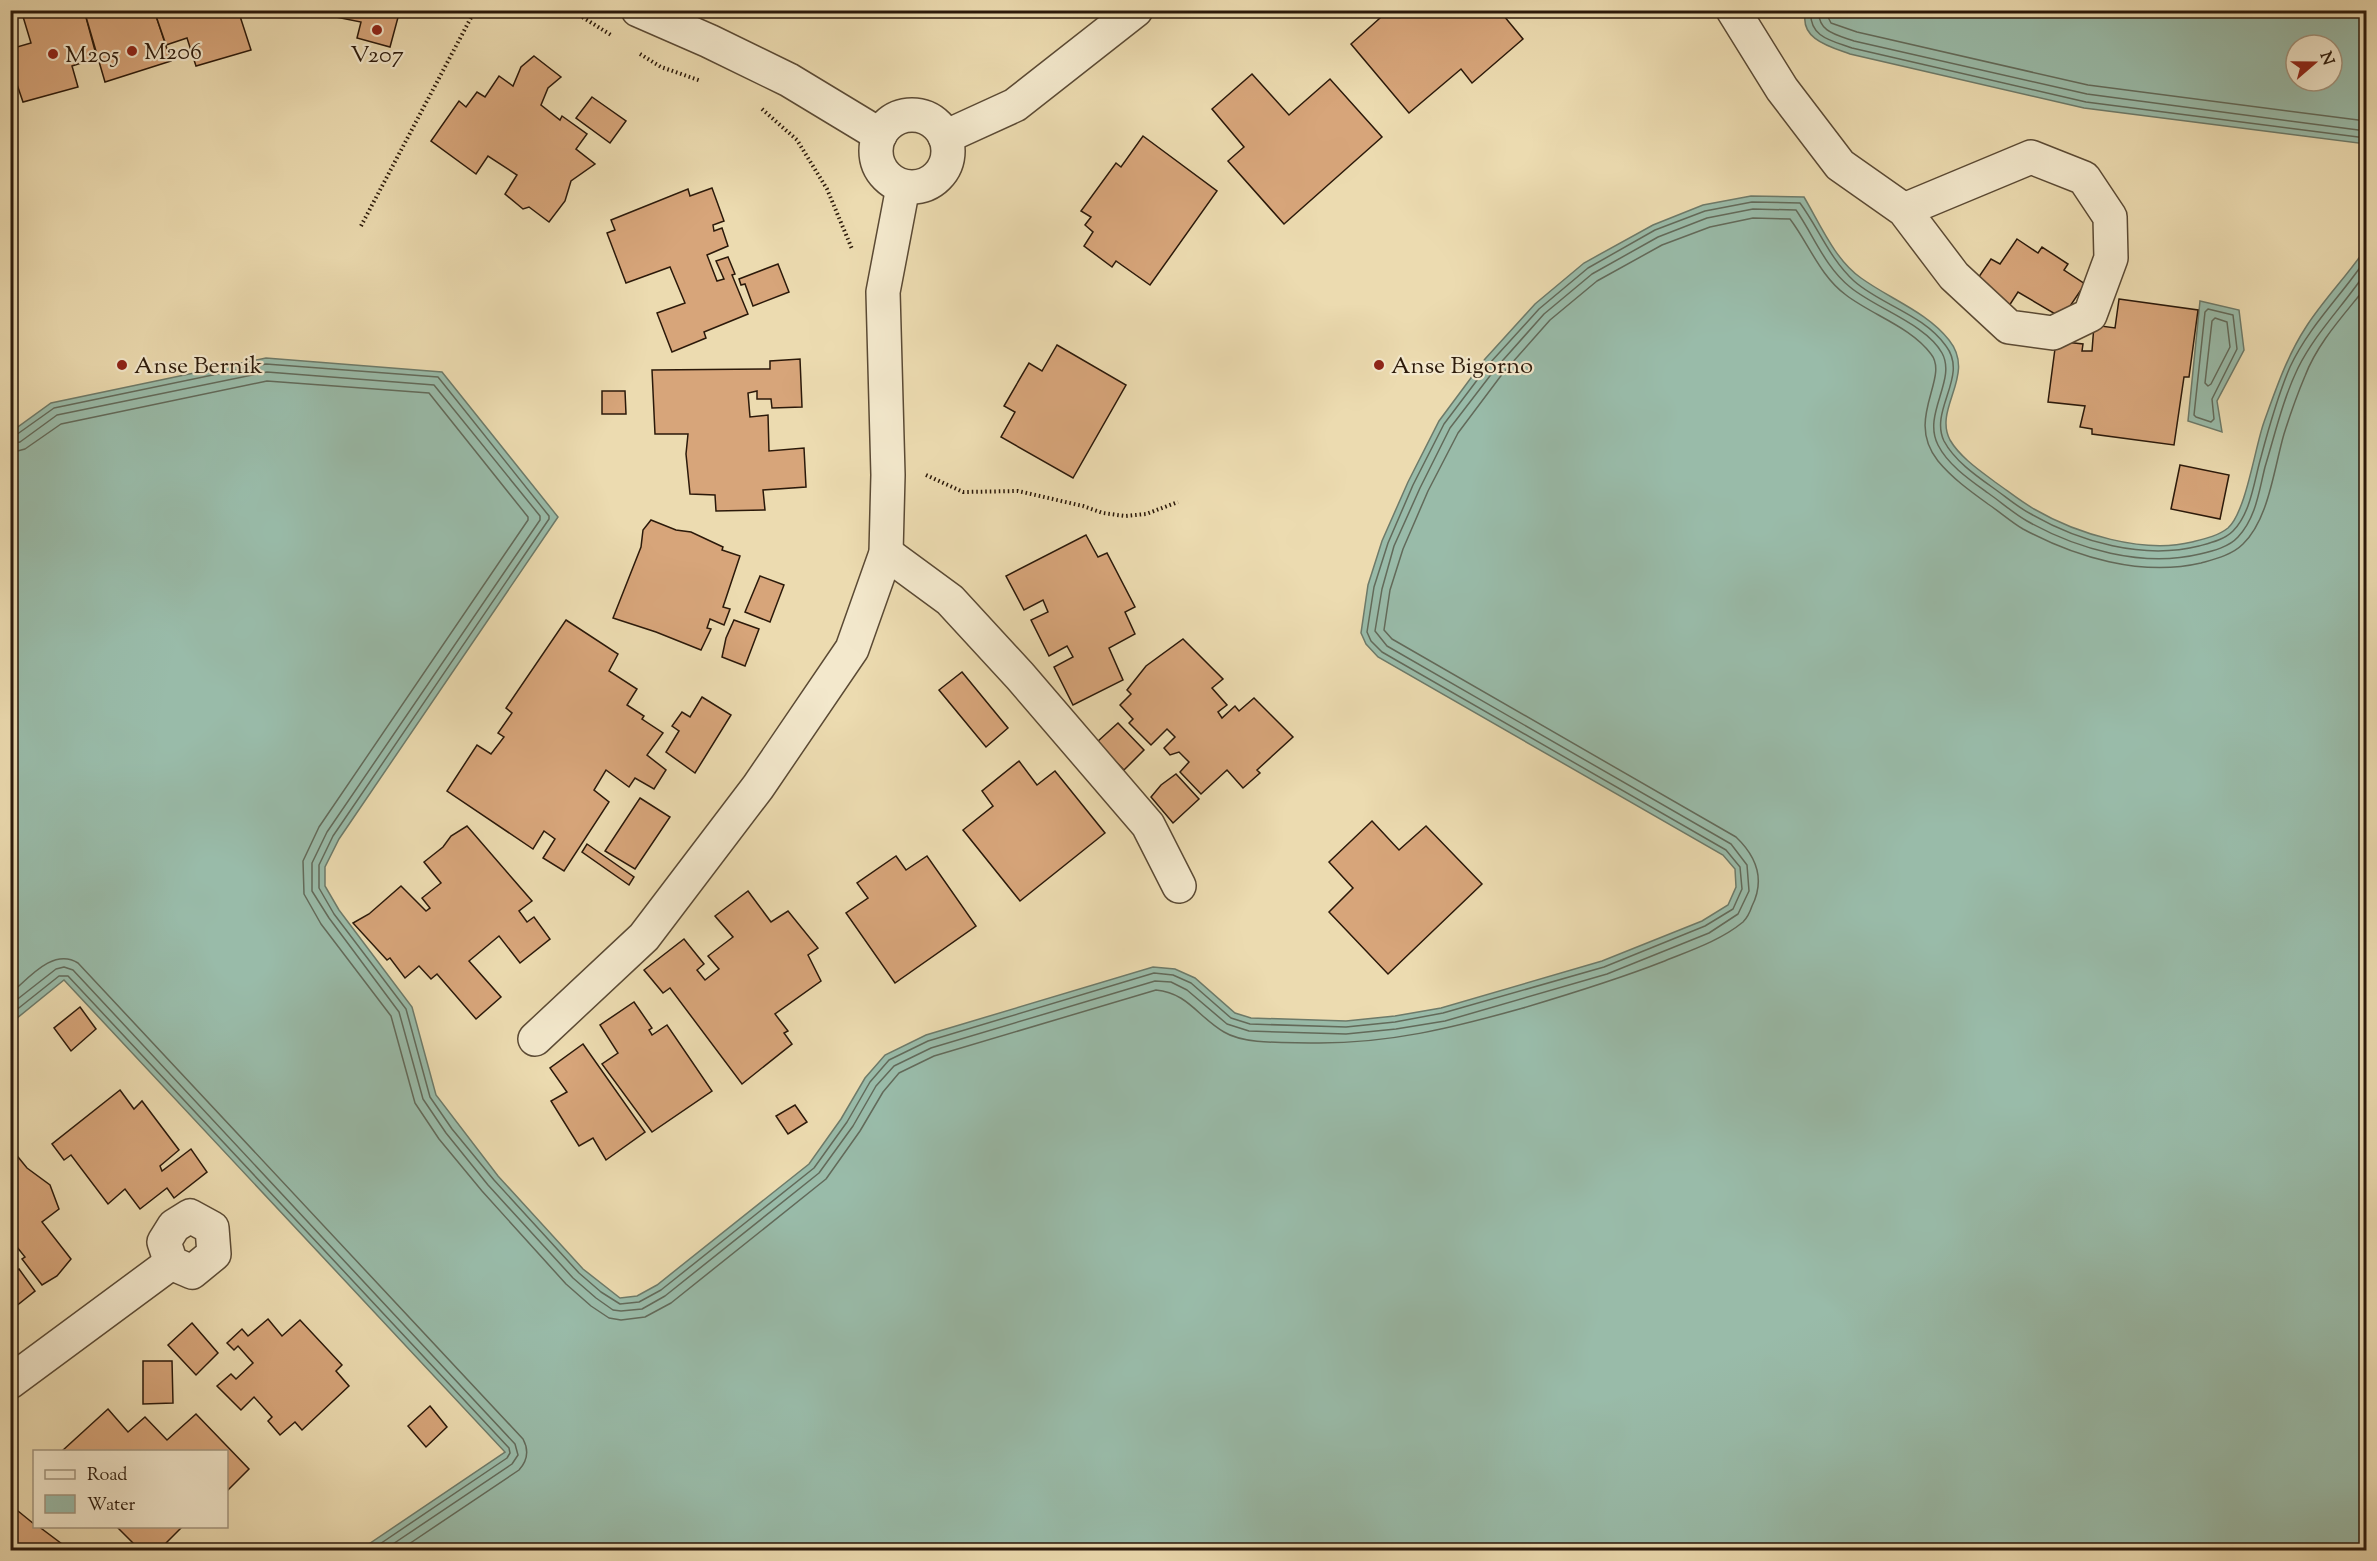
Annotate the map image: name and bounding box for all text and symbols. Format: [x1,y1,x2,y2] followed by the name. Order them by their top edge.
[370,23,384,37] marker: V207
[2284,33,2344,93] north arrow
[144,36,202,70] place label: M206
[65,39,119,73] place label: M205
[350,39,404,73] place label: V207
[125,44,139,58] marker: M206
[46,47,60,61] marker: M205
[2313,49,2339,69] text: N
[134,350,263,384] place label: Anse Bernik
[1391,350,1533,384] place label: Anse Bigorno
[115,358,129,372] marker: Anse Bernik
[1372,358,1386,372] marker: Anse Bigorno
[33,1450,228,1528] legend
[87,1463,127,1489] text: Road
[87,1493,136,1519] text: Water

